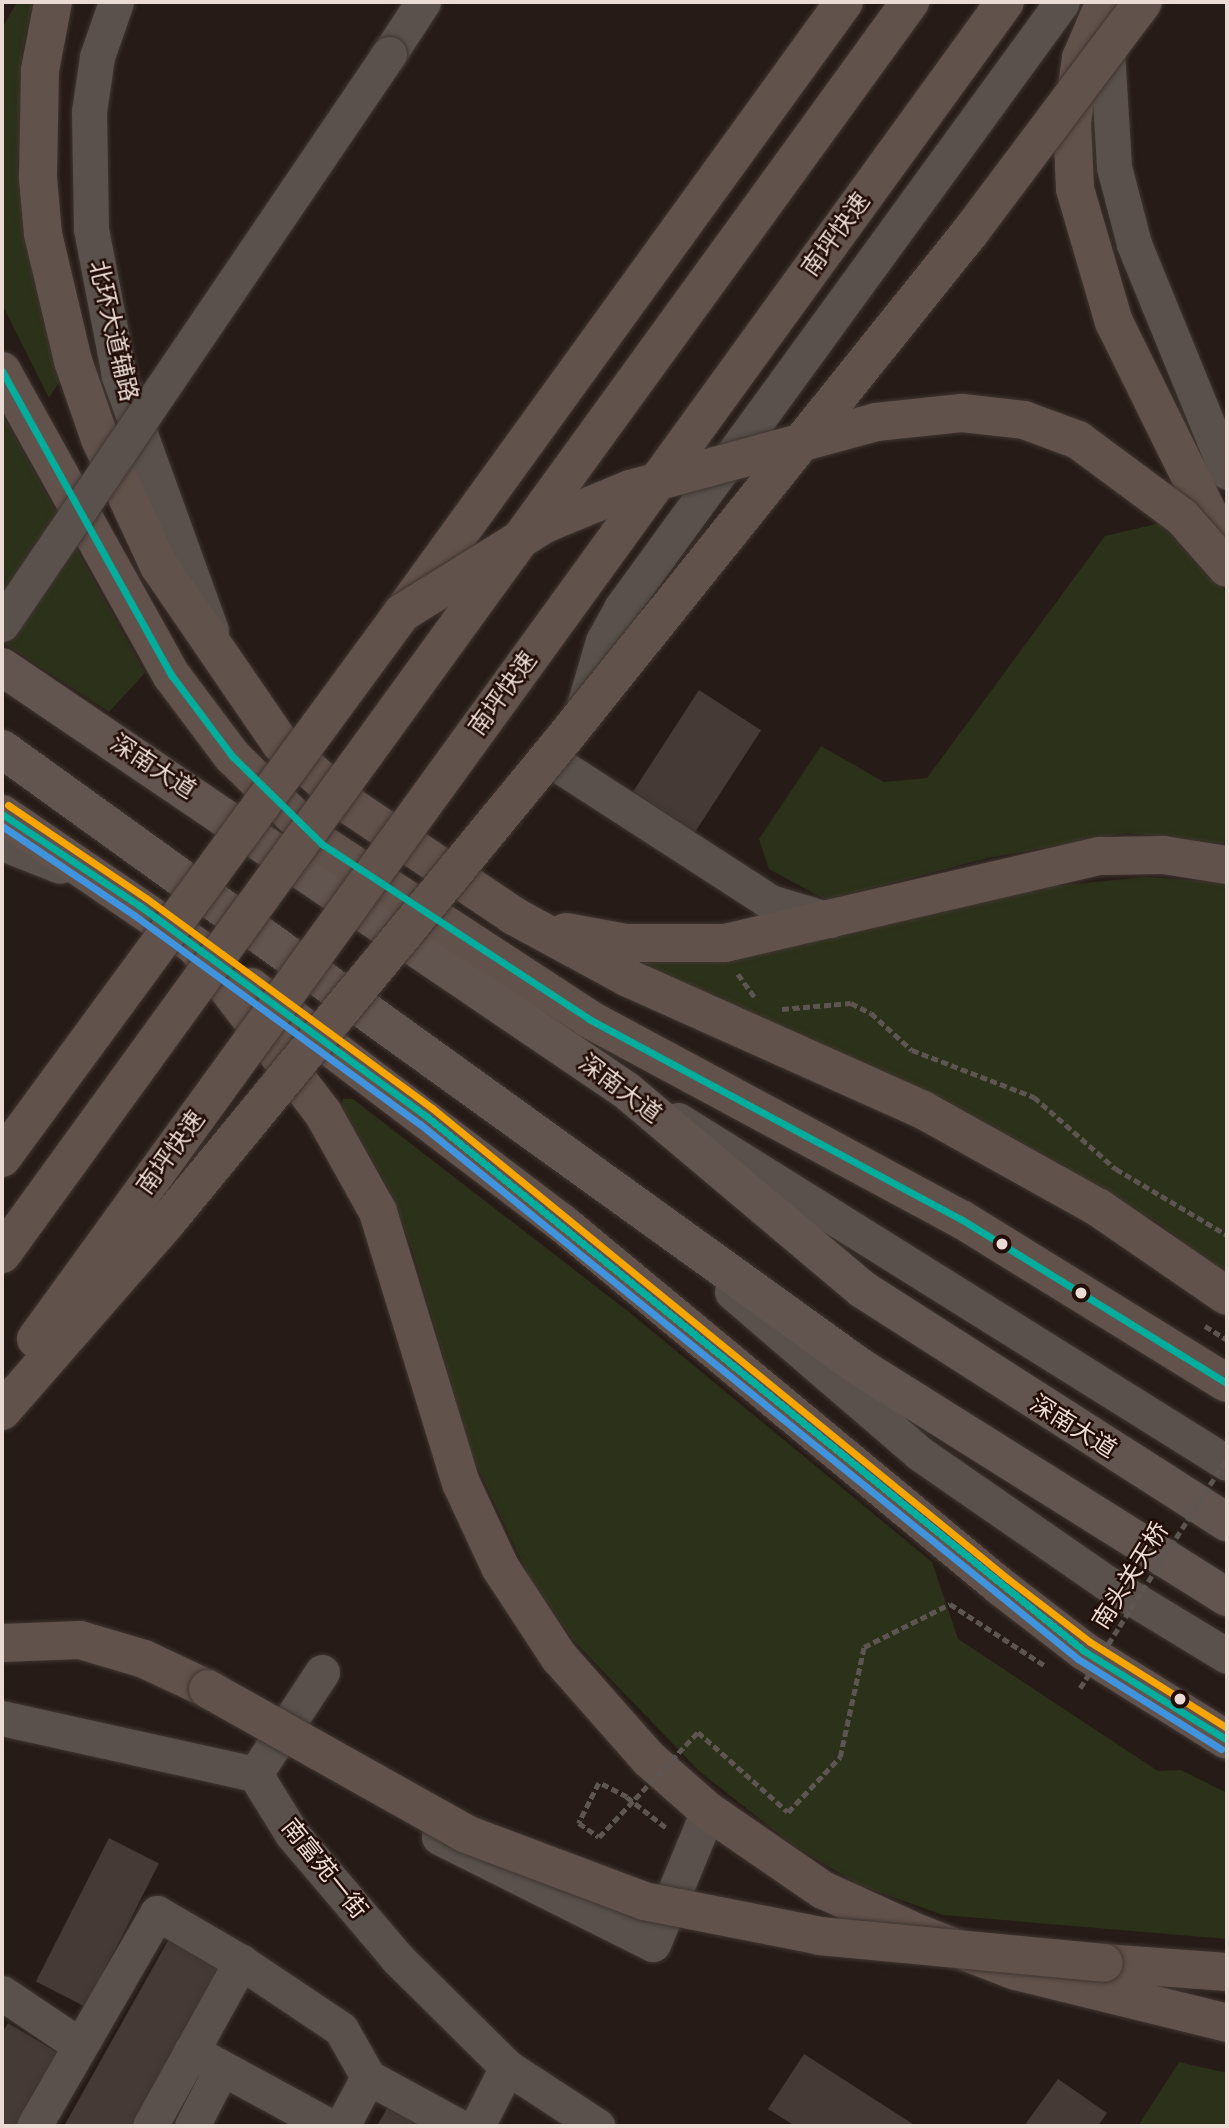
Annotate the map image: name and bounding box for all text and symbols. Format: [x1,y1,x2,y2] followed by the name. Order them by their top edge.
[796,188,876,282] street label: 南坪快速
[83,258,143,404] street label: 北环大道辅路
[463,647,543,741] street label: 南坪快速
[105,729,201,805] street label: 深南大道
[573,1049,667,1129] street label: 深南大道
[131,1106,211,1200] street label: 南坪快速
[995,1237,1009,1251] unlabelled marker
[1074,1286,1088,1300] unlabelled marker
[1025,1389,1121,1465] street label: 深南大道
[1087,1517,1175,1635] street label: 南头关天桥
[1173,1692,1187,1706] unlabelled marker
[275,1813,373,1925] street label: 南富苑一街

